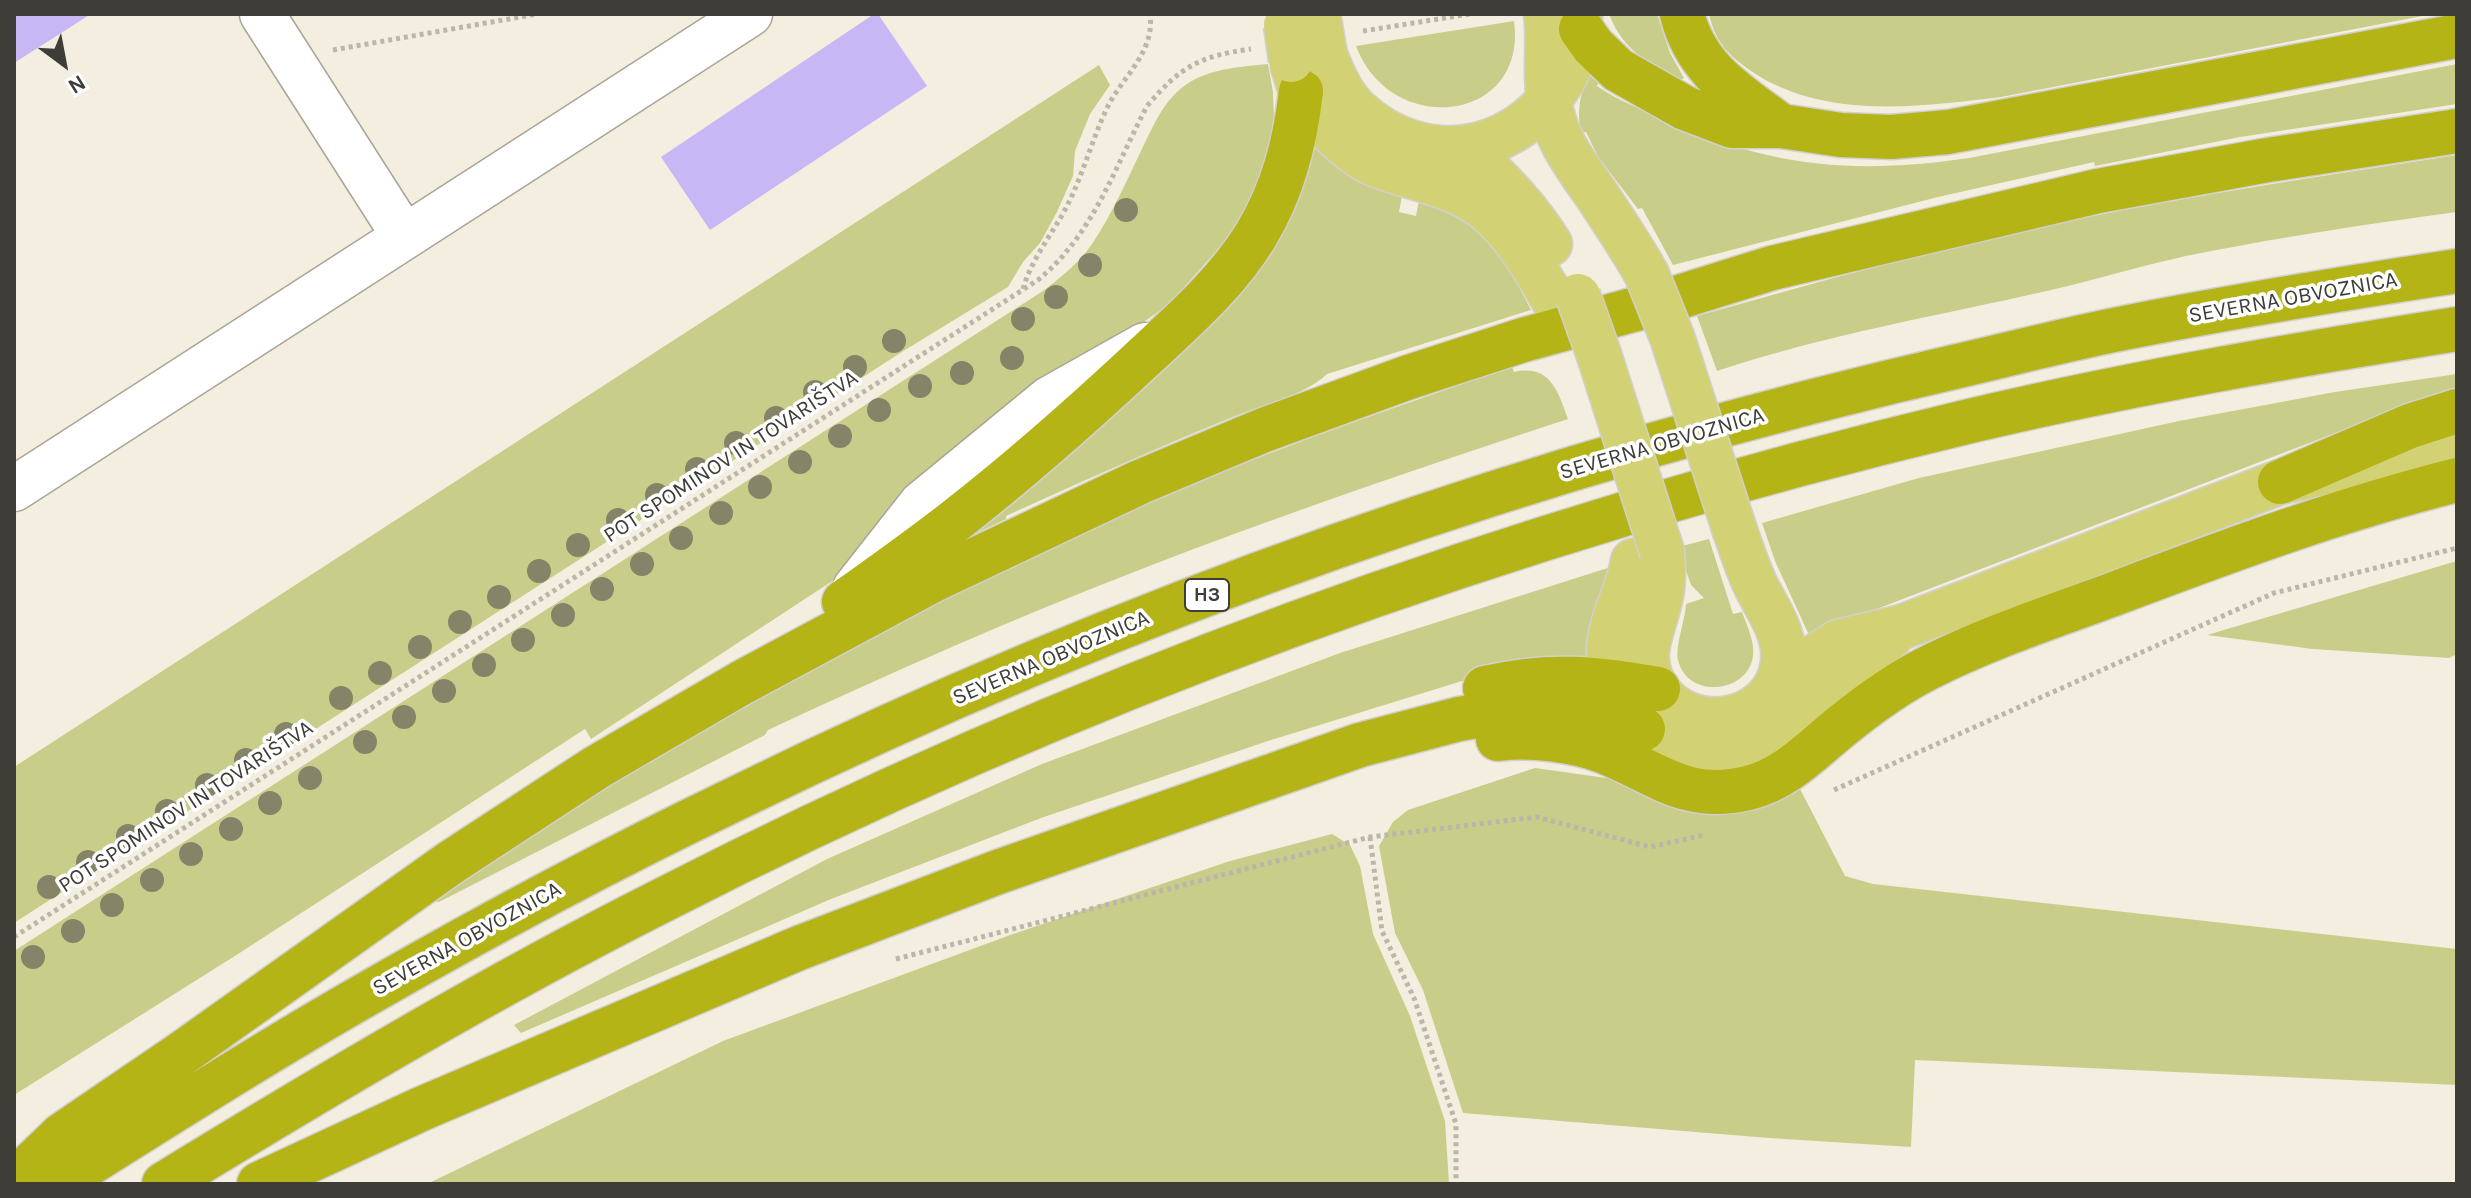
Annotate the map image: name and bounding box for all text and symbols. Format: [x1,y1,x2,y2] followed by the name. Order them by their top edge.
[24,24,104,104] north arrow
[63,69,90,100] text: N
[2187,267,2399,329] street label: SEVERNA OBVOZNICA
[599,365,863,549] street label: POT SPOMINOV IN TOVARIŠTVA
[1557,402,1767,486] street label: SEVERNA OBVOZNICA
[1185,579,1229,611] road number: H3
[949,605,1153,711] street label: SEVERNA OBVOZNICA
[54,715,318,899] street label: POT SPOMINOV IN TOVARIŠTVA
[368,876,566,1002] street label: SEVERNA OBVOZNICA

